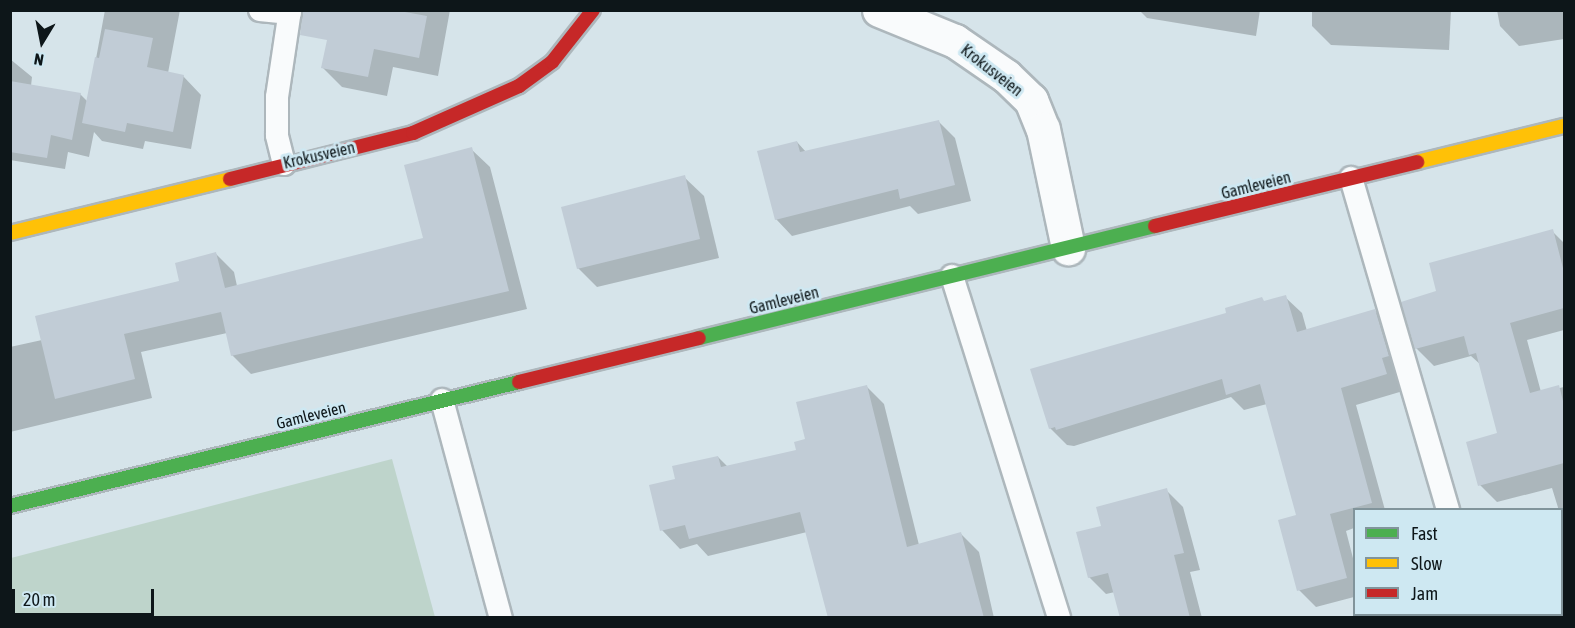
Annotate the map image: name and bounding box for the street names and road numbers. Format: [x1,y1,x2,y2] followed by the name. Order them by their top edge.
[957,40,1027,100] street label: Krokusveien
[281,137,357,173] street label: Krokusveien
[1219,167,1293,203] street label: Gamleveien
[747,282,821,318] street label: Gamleveien
[274,397,348,433] street label: Gamleveien

